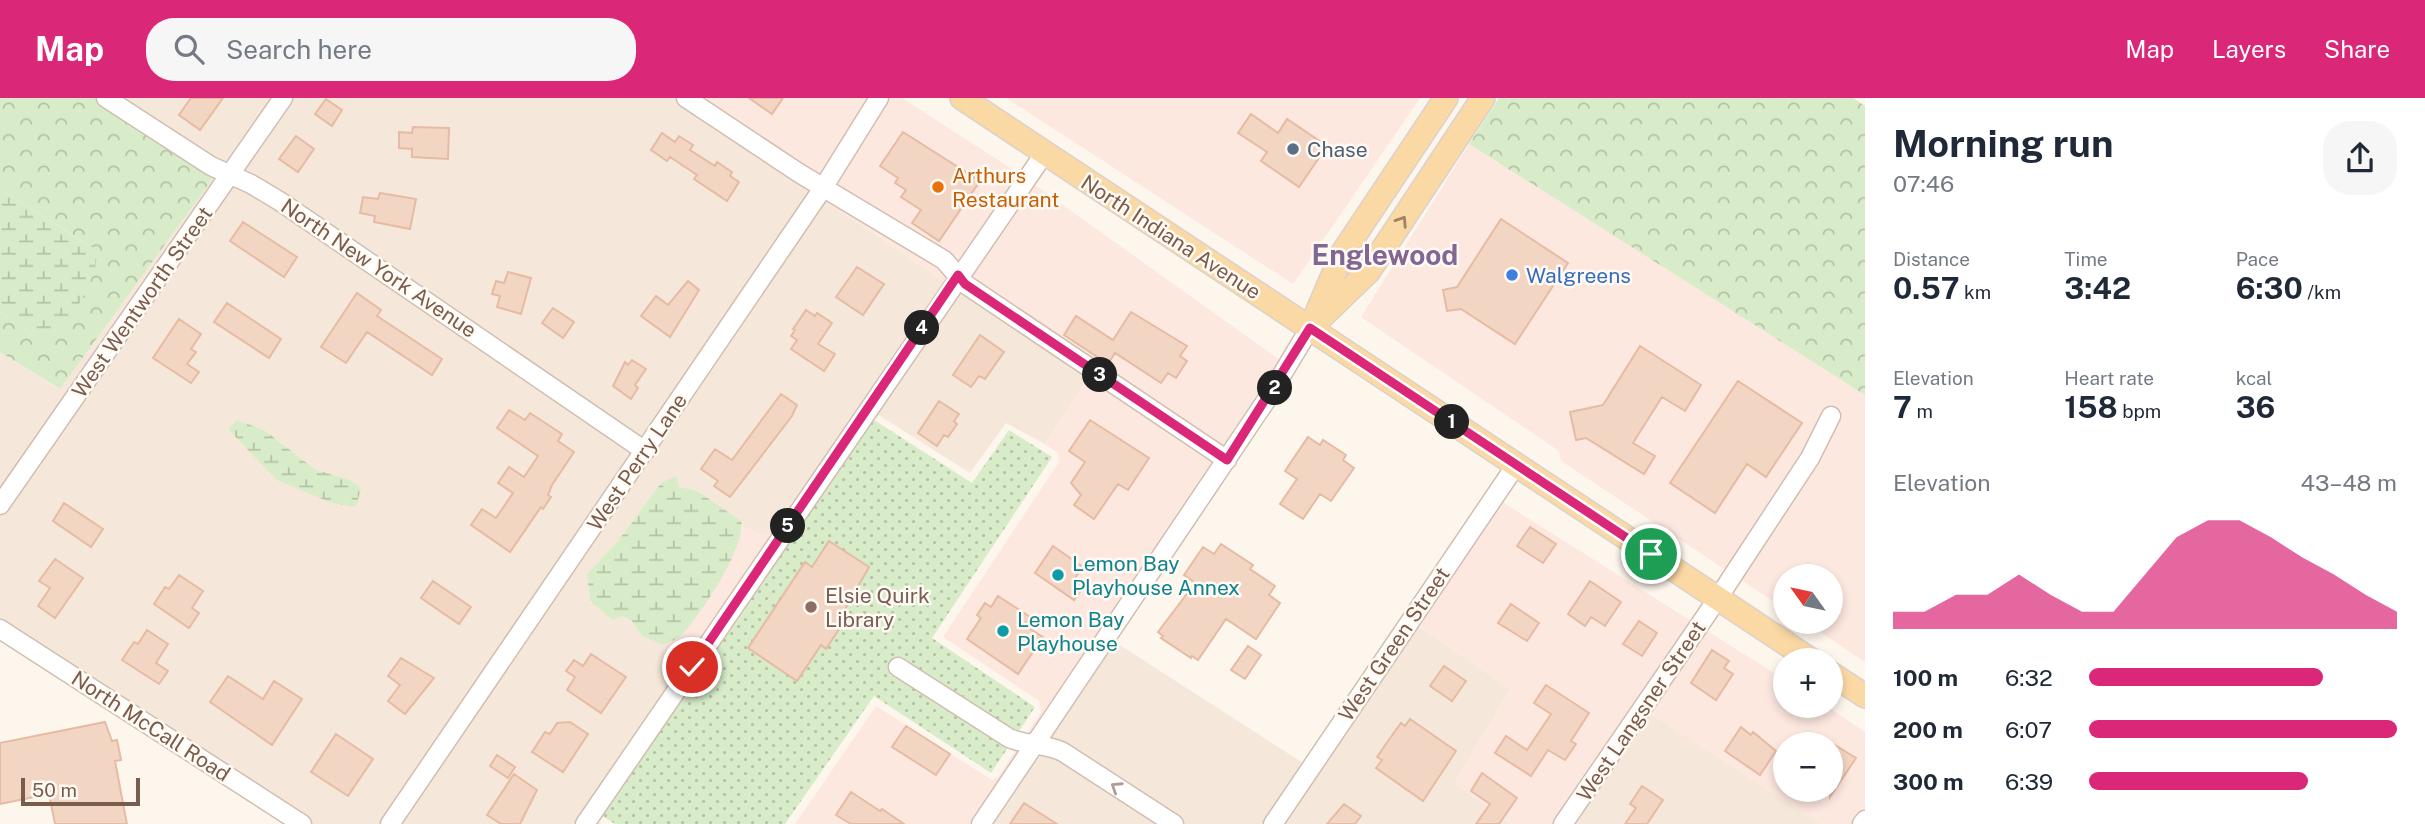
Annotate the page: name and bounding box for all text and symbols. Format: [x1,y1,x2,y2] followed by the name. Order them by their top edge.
[146,18,636,81] search box
[35,30,104,68] text: Map
[170,30,208,68] icon: search
[226,34,372,65] text: Search here
[2125,35,2174,63] text: Map
[2212,35,2286,63] text: Layers
[2324,35,2390,63] text: Share
[1893,121,2114,166] text: Morning run
[2323,121,2397,195] button: share
[1307,137,1368,162] place label: Chase
[1285,141,1301,157] marker: Chase
[952,163,1059,212] place label: Arthurs Restaurant
[1076,170,1266,304] street label: North Indiana Avenue
[1893,170,1954,197] text: 07:46
[930,179,946,195] marker: Arthurs Restaurant
[277,193,481,343] street label: North New York Avenue
[67,202,217,402] street label: West Wentworth Street
[1394,216,1406,229] one-way arrow
[1312,238,1458,271] district label: Englewood
[1893,248,1970,270] text: Distance
[2064,248,2108,270] text: Time
[2236,248,2279,270] text: Pace
[1526,263,1631,288] place label: Walgreens
[1504,267,1520,283] marker: Walgreens
[1893,270,1959,306] text: 0.57
[2064,270,2131,306] text: 3:42
[2236,270,2303,306] text: 6:30
[1959,281,1991,303] text: km
[2303,281,2341,303] text: /km
[904,310,940,345] pin: 4
[915,316,928,338] text: 4
[1082,358,1118,392] pin: 3
[1093,363,1106,385] text: 3
[1893,367,1974,389] text: Elevation
[2064,367,2154,389] text: Heart rate
[2236,367,2272,389] text: kcal
[1258,370,1292,406] pin: 2
[1268,376,1281,398] text: 2
[582,389,692,535] street label: West Perry Lane
[1893,389,1912,425] text: 7
[2064,389,2118,425] text: 158
[2236,389,2275,425] text: 36
[1912,400,1933,422] text: m
[2118,400,2161,422] text: bpm
[1434,404,1470,440] pin: 1
[1447,410,1456,432] text: 1
[1893,469,1991,496] text: Elevation
[2300,469,2397,496] text: 43–48 m
[770,508,806,544] pin: 5
[781,514,794,536] text: 5
[1621,524,1681,584] pin
[1632,535,1670,573] icon: arrive
[1072,551,1240,600] place label: Lemon Bay Playhouse Annex
[1333,562,1455,726] street label: West Green Street
[1773,564,1843,634] north arrow
[1773,564,1843,802] map controls
[1050,567,1066,583] marker: Lemon Bay Playhouse Annex
[825,583,930,632] place label: Elsie Quirk Library
[803,599,819,615] marker: Elsie Quirk Library
[1017,607,1124,656] place label: Lemon Bay Playhouse
[1571,616,1711,806] street label: West Langsner Street
[995,623,1011,639] marker: Lemon Bay Playhouse
[662,637,722,697] pin
[673,648,711,686] icon: check
[1773,648,1843,718] button: +
[1893,664,1958,691] text: 100 m
[2005,664,2053,691] text: 6:32
[67,665,235,787] street label: North McCall Road
[1893,716,1963,743] text: 200 m
[2005,716,2052,743] text: 6:07
[1773,732,1843,802] button: −
[1893,768,1964,795] text: 300 m
[2005,768,2053,795] text: 6:39
[21,775,140,807] scale bar
[32,779,77,801] text: 50 m
[1111,782,1124,795] one-way arrow

